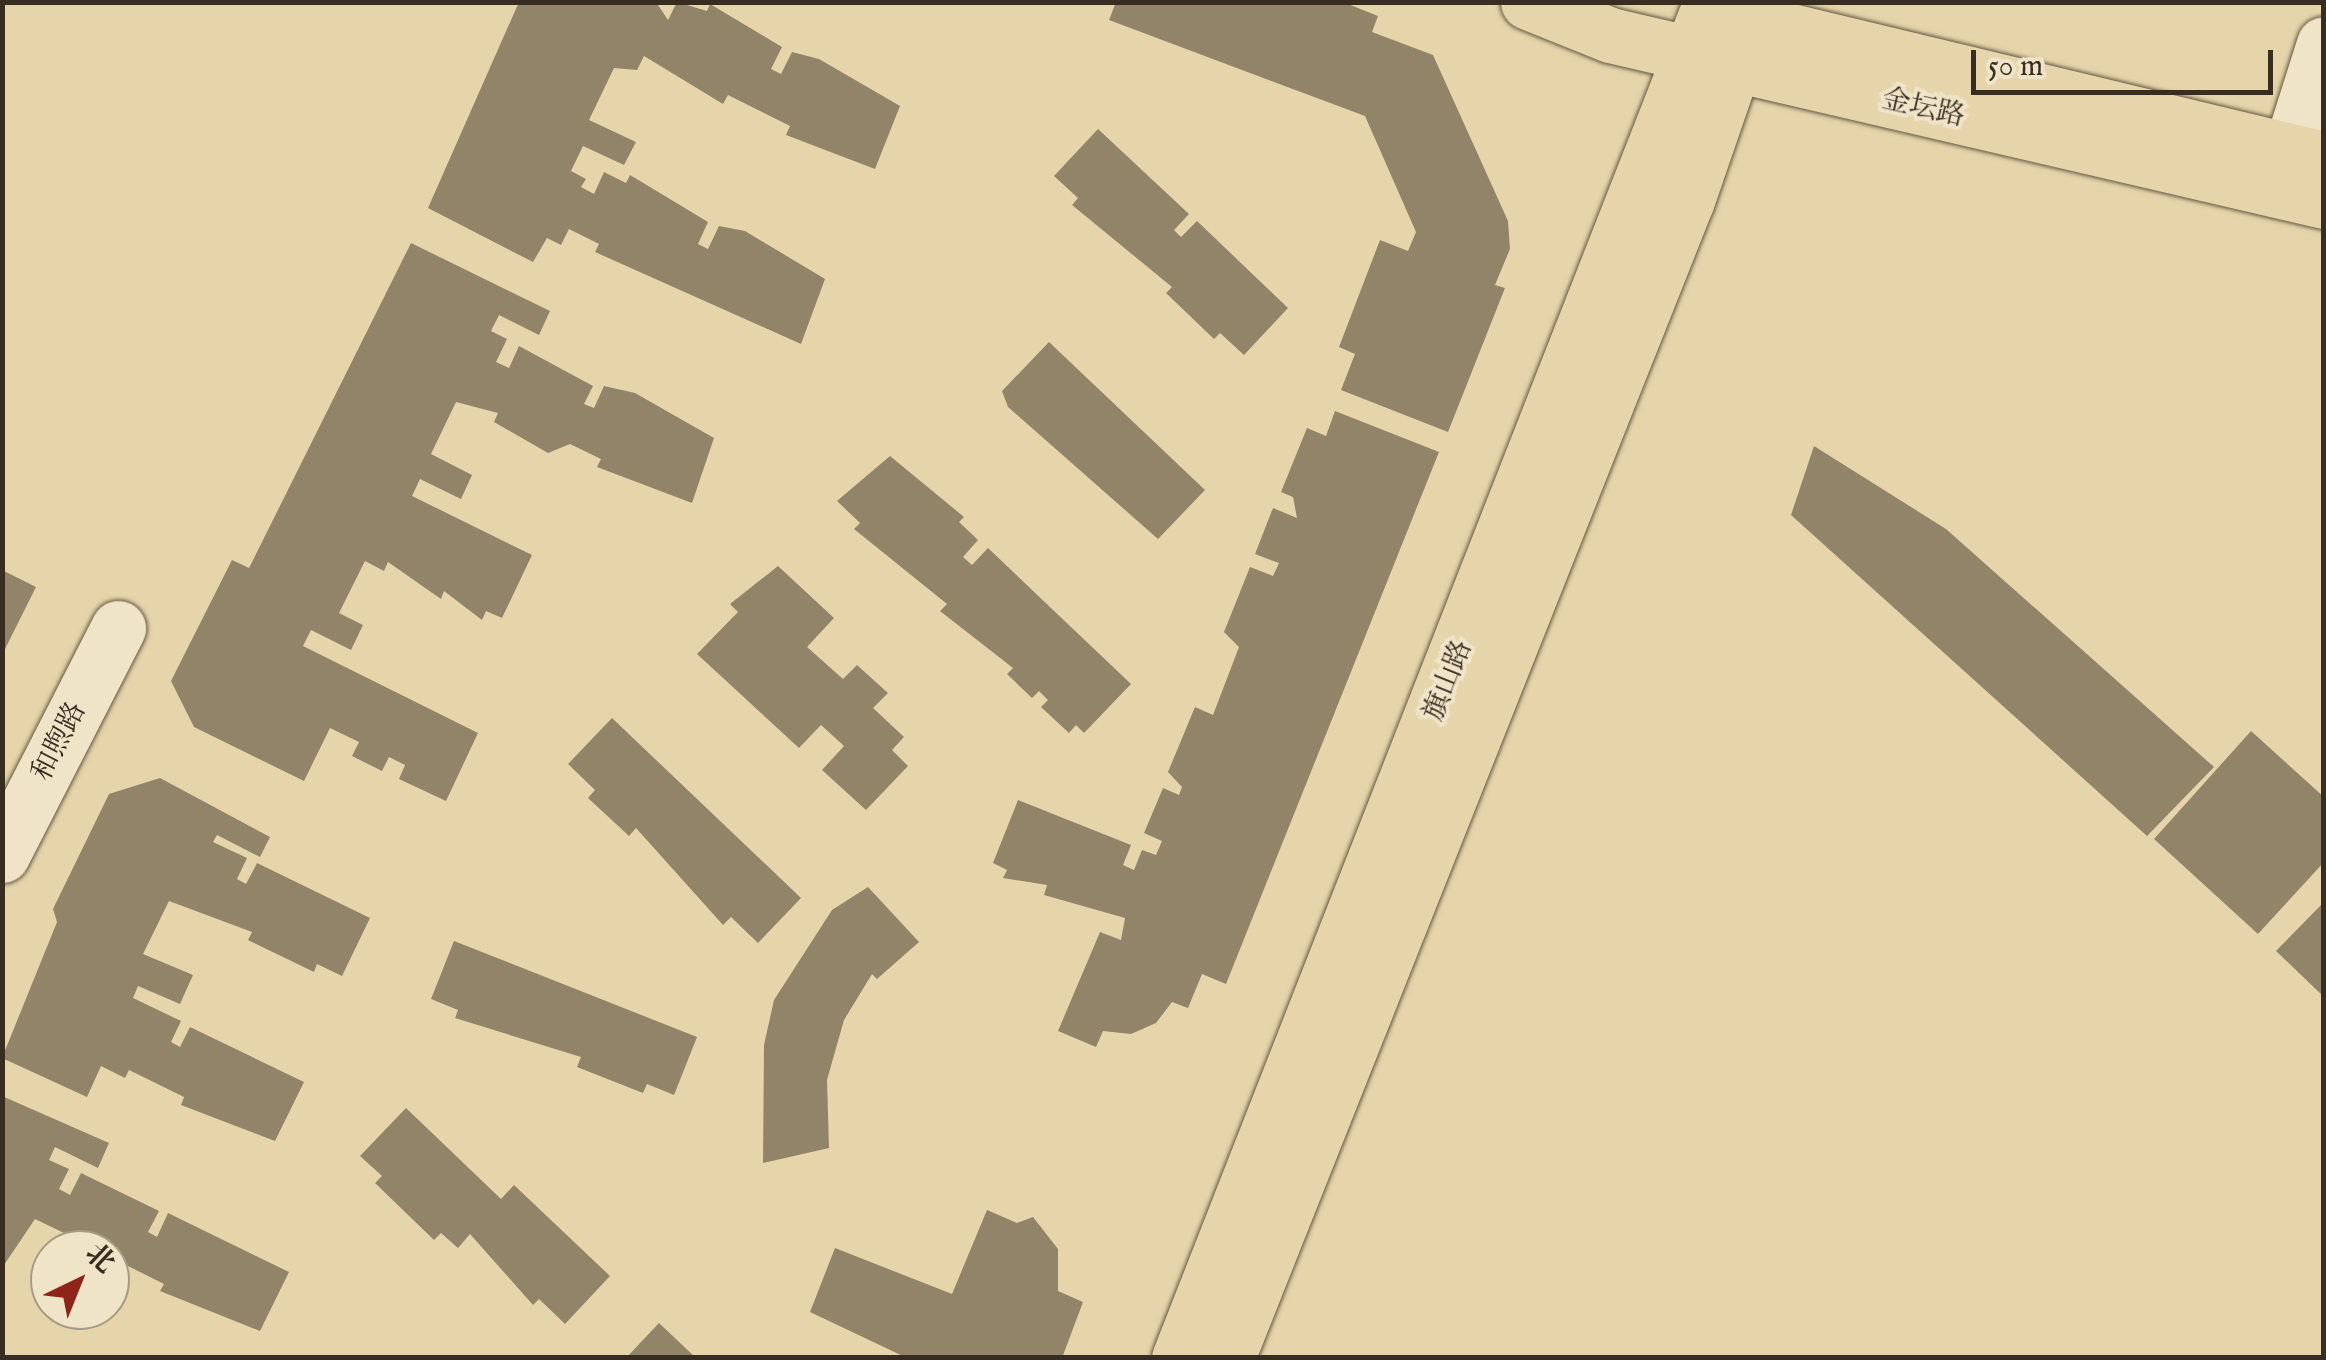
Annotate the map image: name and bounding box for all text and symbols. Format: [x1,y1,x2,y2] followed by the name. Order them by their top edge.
[1976,30,2278,92] scale bar
[1988,48,2043,86] text: 50 m
[1878,83,1968,135] street label: 金坛路
[1418,636,1480,726] street label: 旗山路
[26,697,94,787] street label: 和煦路
[30,1230,130,1330] north arrow
[77,1237,122,1282] text: 北

